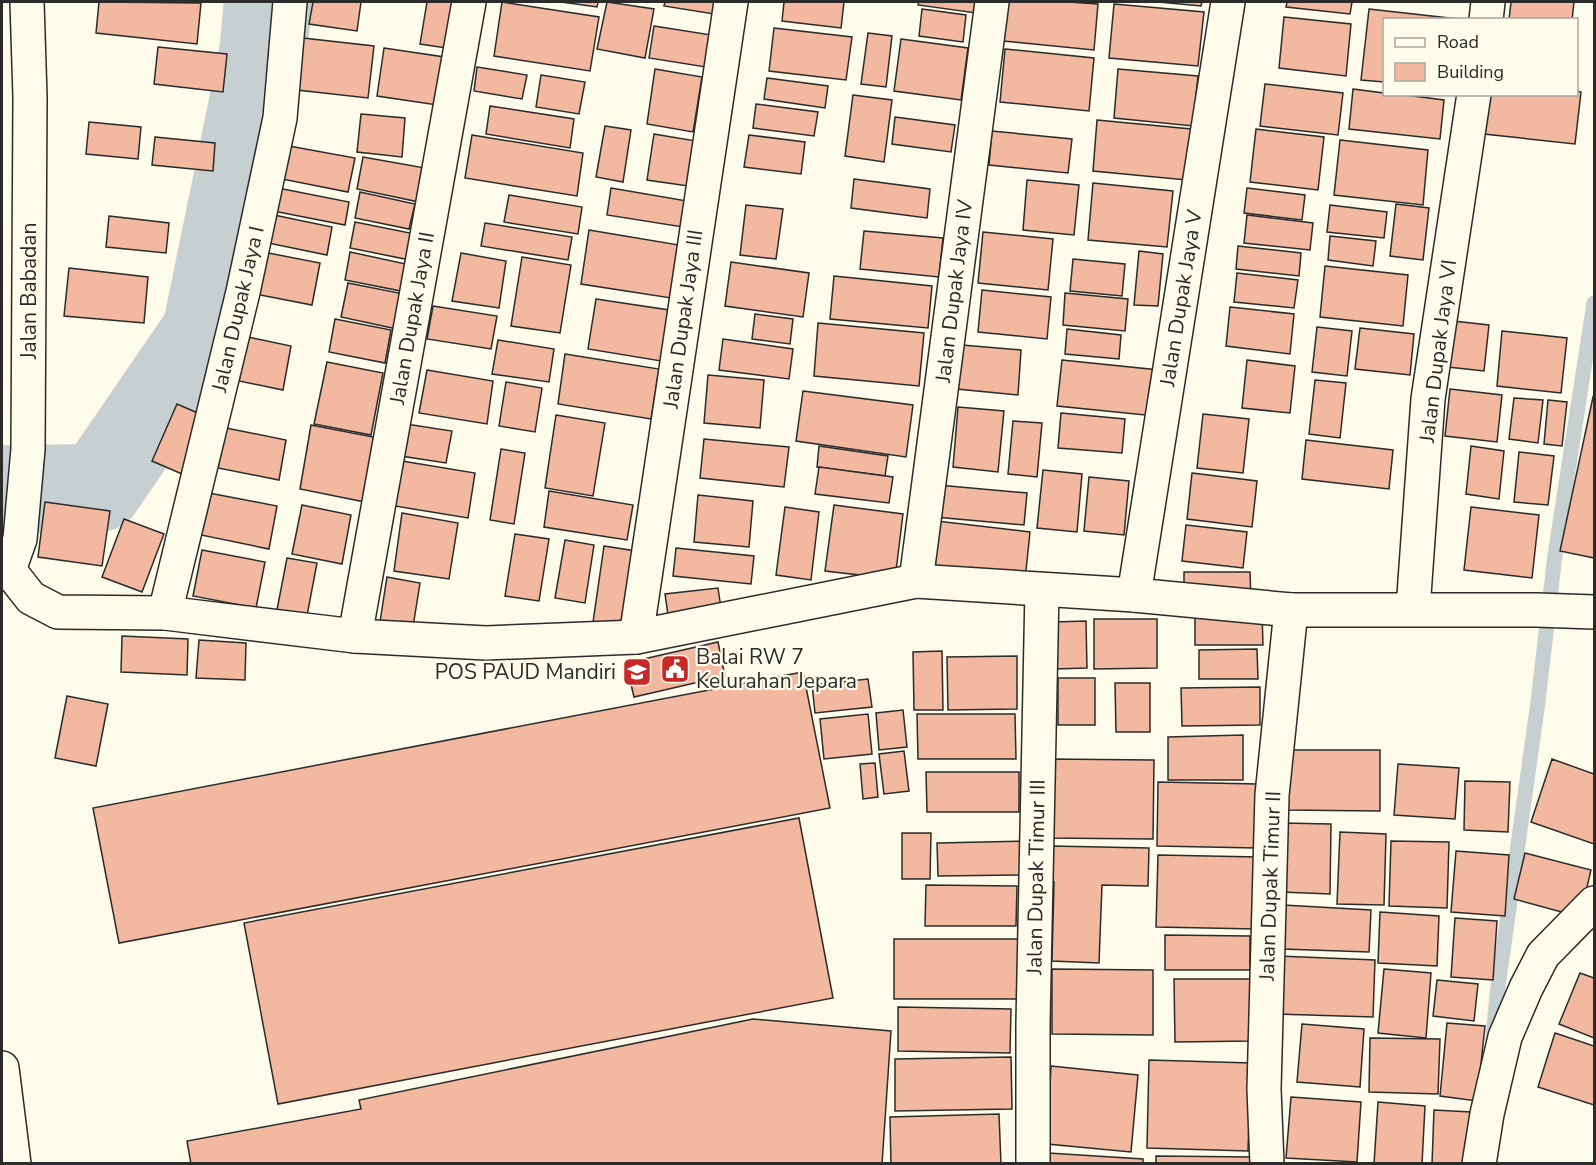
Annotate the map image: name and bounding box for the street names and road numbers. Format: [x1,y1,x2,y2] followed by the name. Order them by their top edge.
[929,197,979,385] street label: Jalan Dupak Jaya IV
[1153,207,1209,389] street label: Jalan Dupak Jaya V
[15,223,43,360] street label: Jalan Babadan
[205,223,271,396] street label: Jalan Dupak Jaya I
[656,228,709,411] street label: Jalan Dupak Jaya III
[383,229,441,408] street label: Jalan Dupak Jaya II
[1413,258,1463,445] street label: Jalan Dupak Jaya VI
[1020,779,1052,976] street label: Jalan Dupak Timur III
[1253,790,1287,983] street label: Jalan Dupak Timur II

